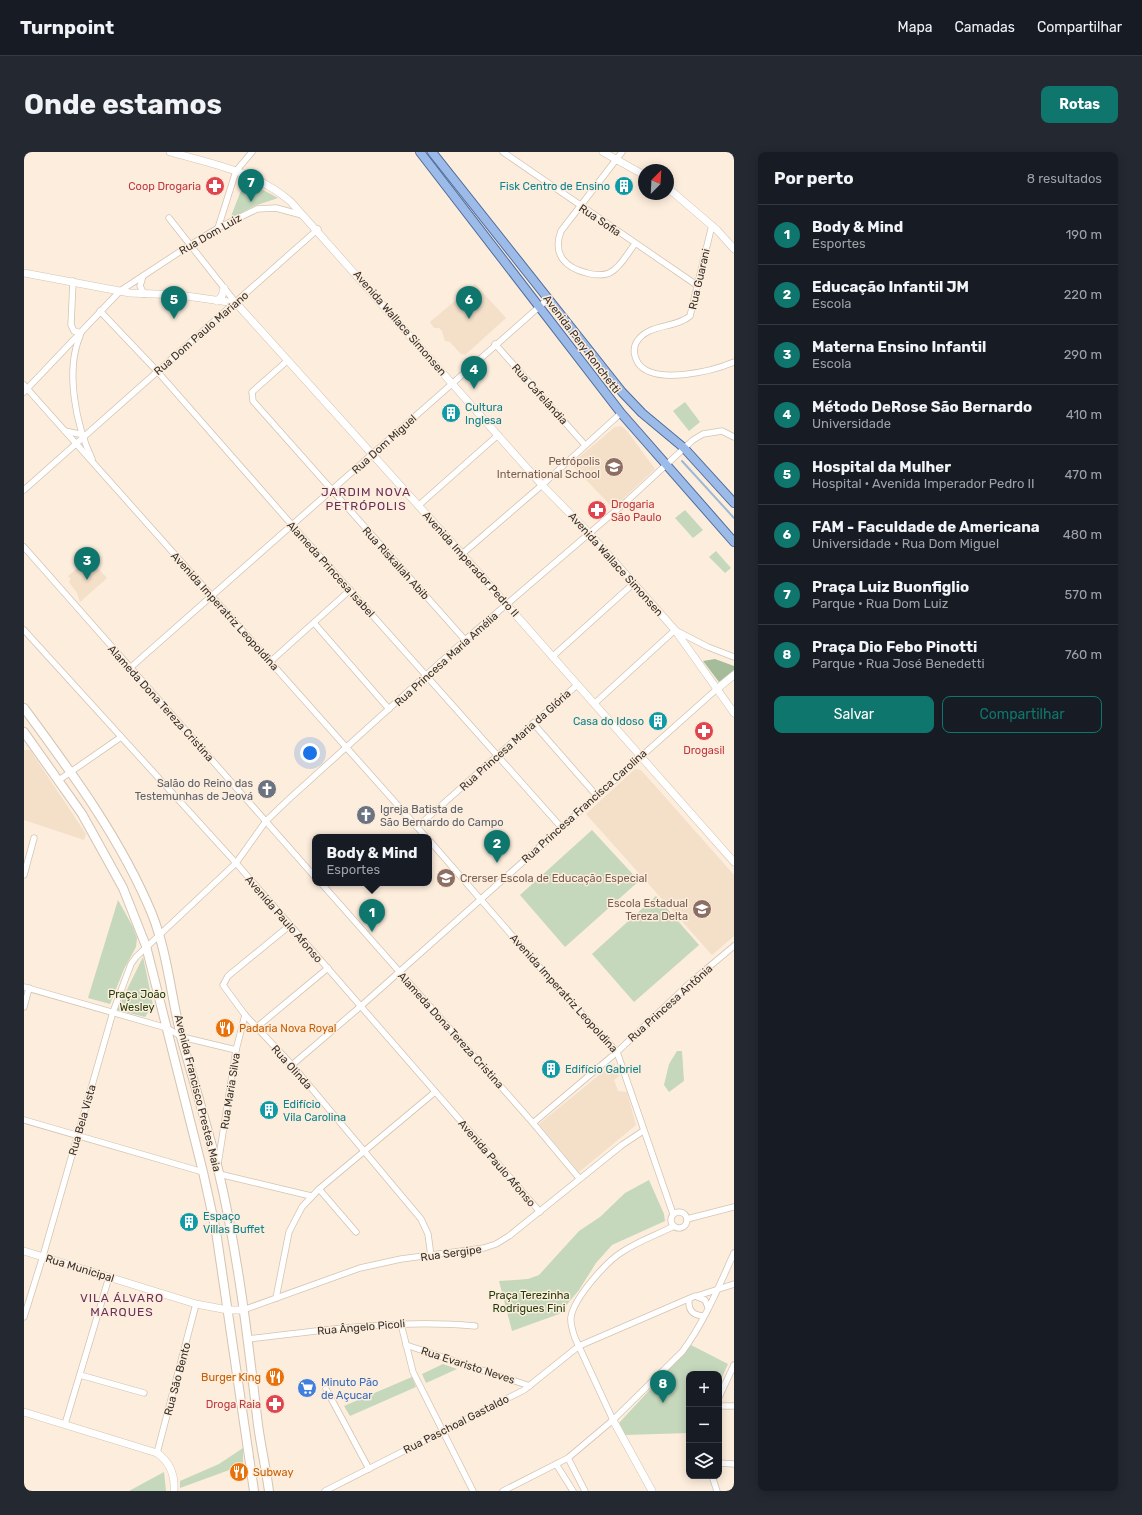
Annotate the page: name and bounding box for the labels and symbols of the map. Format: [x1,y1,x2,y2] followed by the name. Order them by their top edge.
[638,164,674,200] north arrow
[238,169,264,202] pin: 7
[204,175,226,197] pharmacy icon: Coop Drogaria
[613,175,635,197] building icon: Fisk Centro de Ensino
[128,180,201,193] place label: Coop Drogaria
[500,180,610,193] place label: Fisk Centro de Ensino
[576,202,623,239] street label: Rua Sofia
[177,211,244,258] street label: Rua Dom Luiz
[686,247,713,311] street label: Rua Guarani
[350,268,449,379] street label: Avenida Wallace Simonsen
[161,286,187,319] pin: 5
[456,286,482,319] pin: 6
[151,289,251,378] street label: Rua Dom Paulo Mariano
[540,293,623,396] street label: Avenida Pery Ronchetti
[461,356,487,389] pin: 4
[509,361,570,427] street label: Rua Cafelândia
[465,401,503,427] place label: Cultura Inglesa
[440,402,462,424] building icon: Cultura Inglesa
[349,412,419,477] street label: Rua Dom Miguel
[497,455,600,481] place label: Petrópolis International School
[603,456,625,478] school or university icon: Petrópolis International School
[321,485,411,513] district label: JARDIM NOVA PETRÓPOLIS
[611,498,662,524] place label: Drogaria São Paulo
[586,499,608,521] pharmacy icon: Drogaria São Paulo
[420,509,522,620] street label: Avenida Imperador Pedro II
[566,510,666,619] street label: Avenida Wallace Simonsen
[284,519,377,620] street label: Alameda Princesa Isabel
[360,524,432,602] street label: Rua Riskallah Abib
[74,547,100,580] pin: 3
[168,549,281,673] street label: Avenida Imperatriz Leopoldina
[392,610,501,709] street label: Rua Princesa Maria Amélia
[105,643,216,764] street label: Alameda Dona Tereza Cristina
[457,687,574,794] street label: Rua Princesa Maria da Glória
[647,710,669,732] building icon: Casa do Idoso
[573,715,644,728] place label: Casa do Idoso
[693,720,715,742] pharmacy icon: Drogasil
[300,743,320,763] your location
[683,744,725,757] place label: Drogasil
[519,747,650,866] street label: Rua Princesa Francisca Carolina
[135,777,253,803] place label: Salão do Reino das Testemunhas de Jeová
[256,778,278,800] church icon: Salão do Reino das Testemunhas de Jeová
[380,803,504,829] place label: Igreja Batista de São Bernardo do Campo
[355,804,377,826] church icon: Igreja Batista de São Bernardo do Campo
[484,830,510,863] pin: 2
[435,867,457,889] school or university icon: Crerser Escola de Educação Especial
[460,872,647,885] place label: Crerser Escola de Educação Especial
[242,873,325,965] street label: Avenida Paulo Afonso
[607,897,688,923] place label: Escola Estadual Tereza Delta
[691,898,713,920] school or university icon: Escola Estadual Tereza Delta
[359,899,385,932] pin: 1
[507,931,620,1055] street label: Avenida Imperatriz Leopoldina
[625,962,715,1045] street label: Rua Princesa Antônia
[395,970,506,1091] street label: Alameda Dona Tereza Cristina
[108,988,166,1014] park label: Praça João Wesley
[172,1013,223,1173] street label: Avenida Francisco Prestes Maia
[214,1017,236,1039] restaurant icon: Padaria Nova Royal
[239,1022,336,1035] place label: Padaria Nova Royal
[269,1043,315,1092] street label: Rua Olinda
[218,1052,243,1130] street label: Rua Maria Silva
[540,1058,562,1080] building icon: Edifício Gabriel
[565,1063,641,1076] place label: Edifício Gabriel
[66,1083,99,1157] street label: Rua Bela Vista
[283,1098,346,1124] place label: Edifício Vila Carolina
[258,1099,280,1121] building icon: Edifício Vila Carolina
[455,1117,538,1209] street label: Avenida Paulo Afonso
[203,1210,265,1236] place label: Espaço Villas Buffet
[178,1211,200,1233] building icon: Espaço Villas Buffet
[420,1243,482,1264] street label: Rua Sergipe
[44,1252,116,1285] street label: Rua Municipal
[488,1289,570,1315] park label: Praça Terezinha Rodrigues Fini
[80,1291,164,1319] district label: VILA ÁLVARO MARQUES
[317,1317,406,1338] street label: Rua Ângelo Picoli
[161,1341,193,1417] street label: Rua São Bento
[419,1344,517,1387] street label: Rua Evaristo Neves
[264,1366,286,1388] restaurant icon: Burger King
[650,1370,676,1403] pin: 8
[201,1371,261,1384] place label: Burger King
[321,1376,378,1402] place label: Minuto Pão de Açucar
[296,1377,318,1399] supermarket icon: Minuto Pão de Açucar
[401,1392,511,1457] street label: Rua Paschoal Gastaldo
[264,1393,286,1415] pharmacy icon: Droga Raia
[206,1398,261,1411] place label: Droga Raia
[228,1461,250,1483] restaurant icon: Subway
[253,1466,294,1479] place label: Subway

